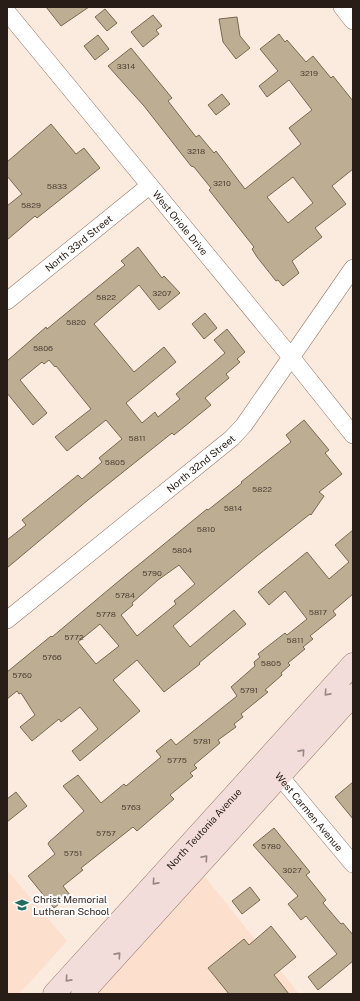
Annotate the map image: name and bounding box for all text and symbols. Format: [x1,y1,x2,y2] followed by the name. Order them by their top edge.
[117,61,135,71] house number: 3314
[300,68,318,78] house number: 3219
[187,146,205,156] house number: 3218
[213,178,231,188] house number: 3210
[47,181,67,191] house number: 5833
[150,188,211,258] street label: West Oriole Drive
[21,200,41,210] house number: 5829
[42,212,115,274] street label: North 33rd Street
[152,288,172,298] house number: 3207
[96,292,116,302] house number: 5822
[66,317,86,327] house number: 5820
[33,343,53,353] house number: 5806
[164,432,238,495] street label: North 32nd Street
[129,433,145,443] house number: 5811
[105,457,125,467] house number: 5805
[252,484,272,494] house number: 5822
[224,503,242,513] house number: 5814
[197,524,215,534] house number: 5810
[172,545,192,555] house number: 5804
[142,568,162,578] house number: 5790
[115,590,135,600] house number: 5784
[309,607,327,617] house number: 5817
[96,609,116,619] house number: 5778
[64,632,84,642] house number: 5772
[287,635,303,645] house number: 5811
[42,652,62,662] house number: 5766
[261,658,281,668] house number: 5805
[12,670,32,680] house number: 5760
[240,685,258,695] house number: 5791
[324,688,331,696] one-way arrow
[193,736,211,746] house number: 5781
[297,749,304,756] one-way arrow
[167,755,187,765] house number: 5775
[273,770,346,854] street label: West Carmen Avenue
[164,785,244,872] street label: North Teutonia Avenue
[121,802,141,812] house number: 5763
[96,828,116,838] house number: 5757
[261,841,281,851] house number: 5780
[64,848,82,858] house number: 5751
[201,855,208,863] one-way arrow
[282,865,302,875] house number: 3027
[153,878,160,885] one-way arrow
[33,893,110,917] place label: Christ Memorial Lutheran School
[14,897,30,913] school or university icon: Christ Memorial Lutheran School
[113,952,121,960] one-way arrow
[65,974,72,982] one-way arrow

